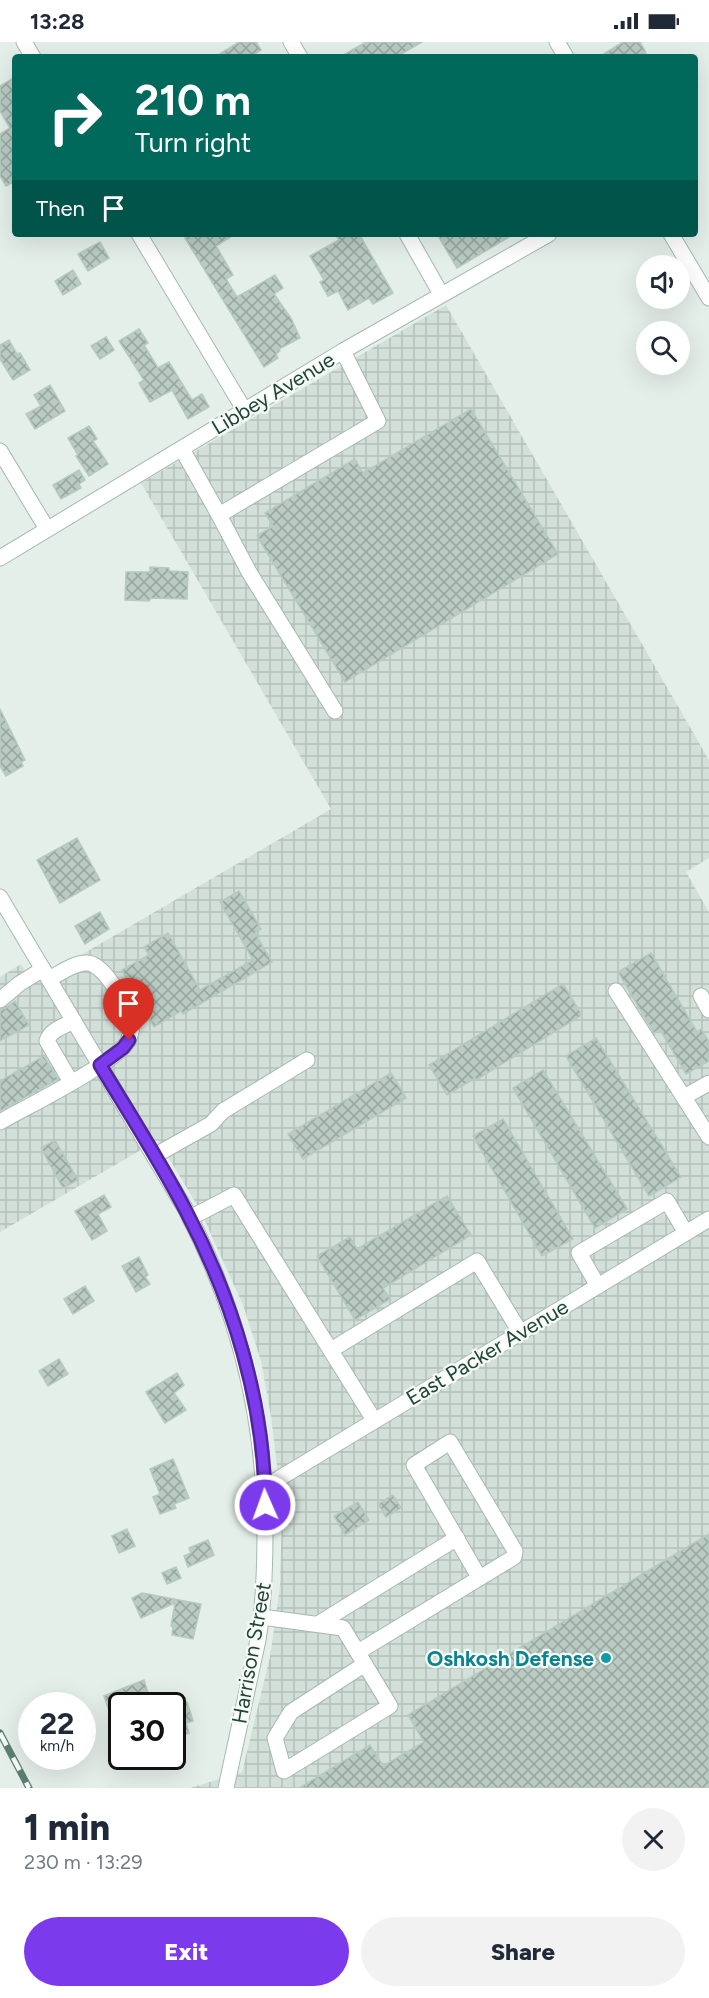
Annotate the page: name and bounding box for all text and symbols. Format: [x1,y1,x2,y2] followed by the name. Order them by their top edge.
[30,8,84,35] text: 13:28
[135,75,251,126] text: 210 m
[36,78,114,156] icon: right
[135,126,251,159] text: Turn right
[97,192,130,225] icon: arrive
[36,195,85,222] text: Then
[636,255,690,375] map controls
[636,255,690,309] button: sound
[636,321,690,375] button: search
[207,347,339,439] street label: Libbey Avenue
[103,978,154,1040] pin
[112,987,145,1020] icon: arrive
[401,1294,573,1410] street label: East Packer Avenue
[233,1473,297,1537] position arrow
[226,1580,276,1726] street label: Harrison Street
[427,1646,594,1671] place label: Oshkosh Defense
[599,1651,613,1665] marker: Oshkosh Defense
[108,1692,186,1770] speed limit sign: 30
[40,1705,74,1742] text: 22
[40,1737,74,1755] text: km/h
[24,1806,110,1849] text: 1 min
[622,1808,685,1871] button: close
[24,1850,143,1874] text: 230 m · 13:29
[24,1917,349,1986] button: Exit
[361,1917,685,1986] button: Share

